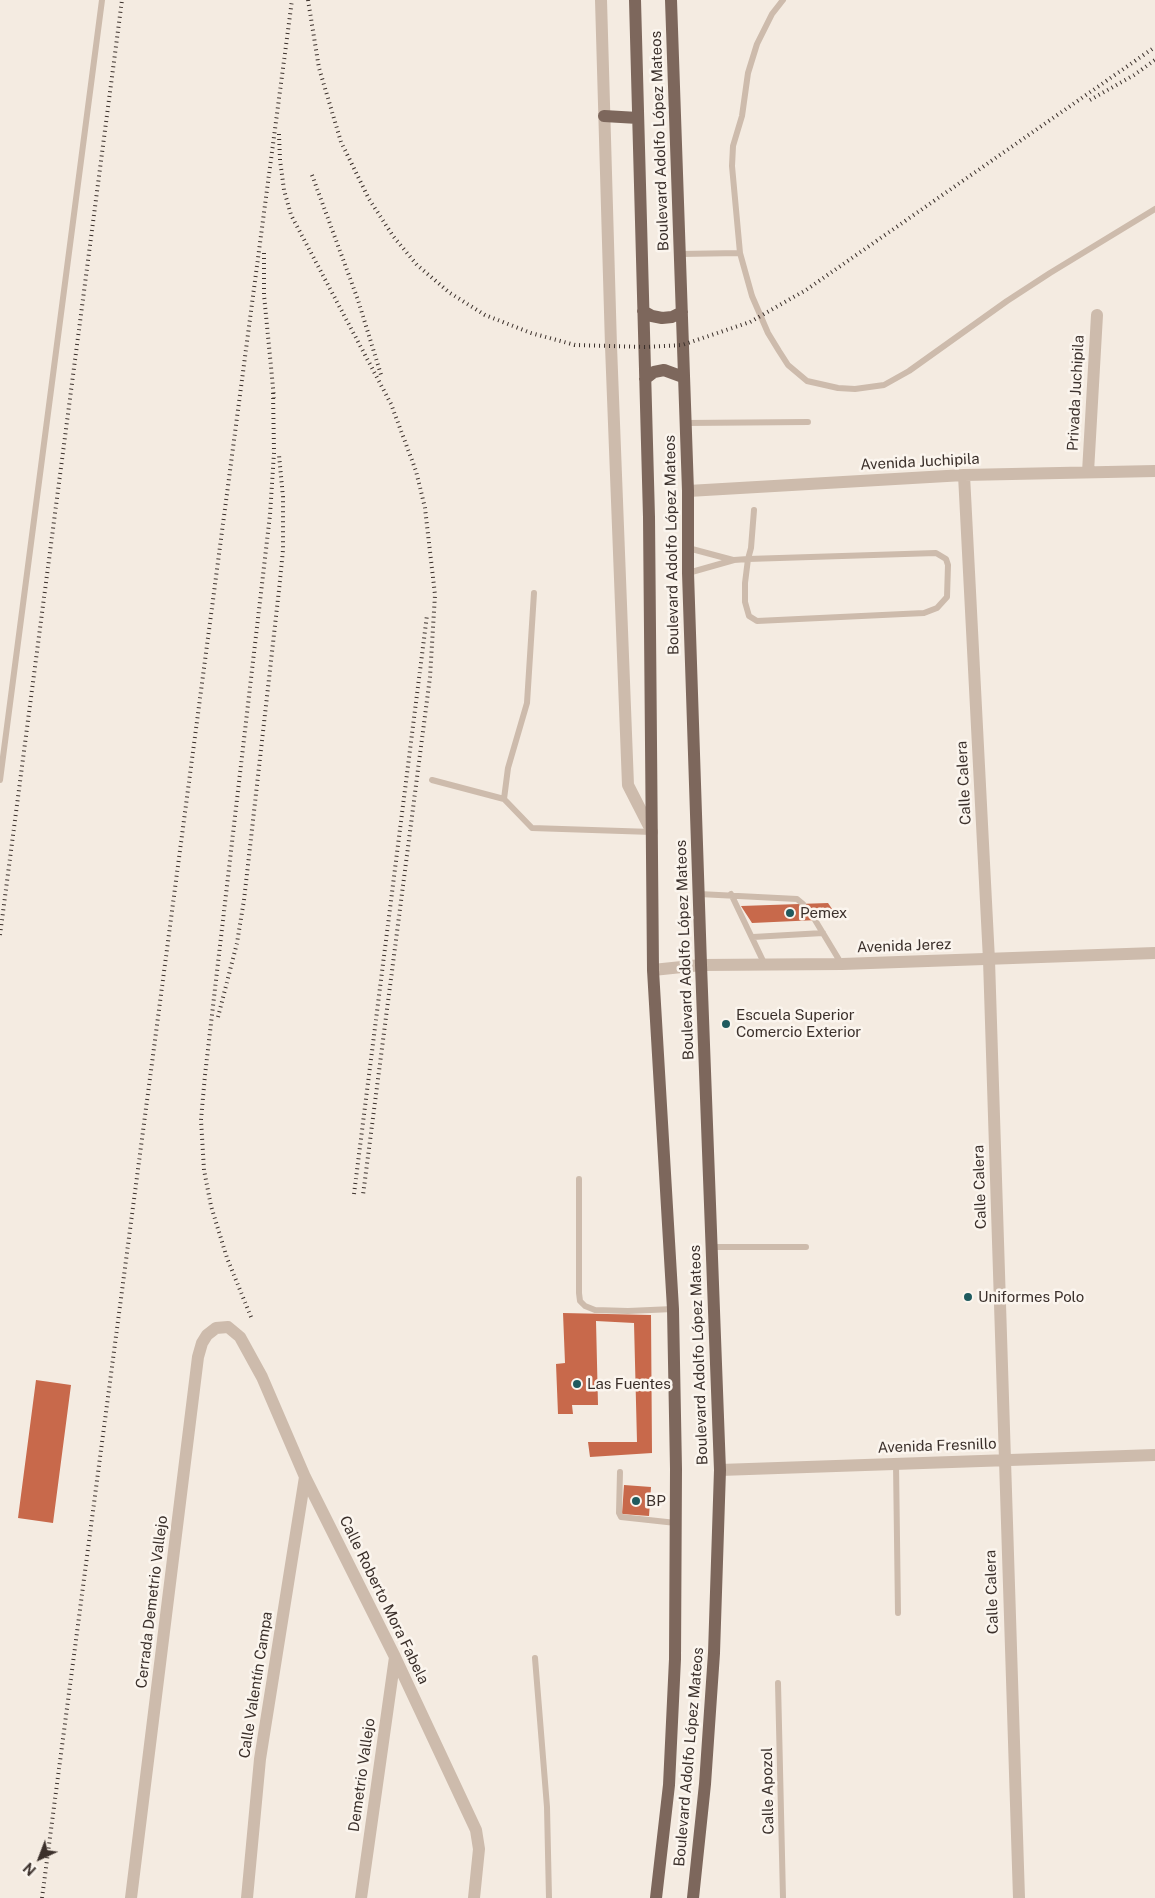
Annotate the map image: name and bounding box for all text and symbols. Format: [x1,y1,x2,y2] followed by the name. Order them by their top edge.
[647,31,673,251] street label: Boulevard Adolfo López Mateos
[1064,334,1088,452] street label: Privada Juchipila
[661,435,683,655] street label: Boulevard Adolfo López Mateos
[860,450,980,474] street label: Avenida Juchipila
[953,740,975,826] street label: Calle Calera
[672,840,698,1060] street label: Boulevard Adolfo López Mateos
[800,904,847,922] place label: Pemex
[784,907,796,919] marker: Pemex
[856,935,952,957] street label: Avenida Jerez
[736,1006,861,1041] place label: Escuela Superior Comercio Exterior
[720,1018,732,1030] marker: Escuela Superior Comercio Exterior
[970,1145,990,1229] street label: Calle Calera
[686,1245,712,1465] street label: Boulevard Adolfo López Mateos
[978,1288,1084,1306] place label: Uniformes Polo
[962,1291,974,1303] marker: Uniformes Polo
[587,1375,671,1393] place label: Las Fuentes
[571,1378,583,1390] marker: Las Fuentes
[877,1435,997,1457] street label: Avenida Fresnillo
[646,1492,666,1510] place label: BP
[630,1495,642,1507] marker: BP
[335,1513,433,1687] street label: Calle Roberto Mora Fabela
[132,1514,172,1690] street label: Cerrada Demetrio Vallejo
[982,1550,1002,1634] street label: Calle Calera
[236,1610,276,1760] street label: Calle Valentín Campa
[670,1647,708,1867] street label: Boulevard Adolfo López Mateos
[345,1717,379,1833] street label: Demetrio Vallejo
[758,1747,778,1835] street label: Calle Apozol
[15,1833,65,1883] north arrow
[20,1859,39,1879] text: N

